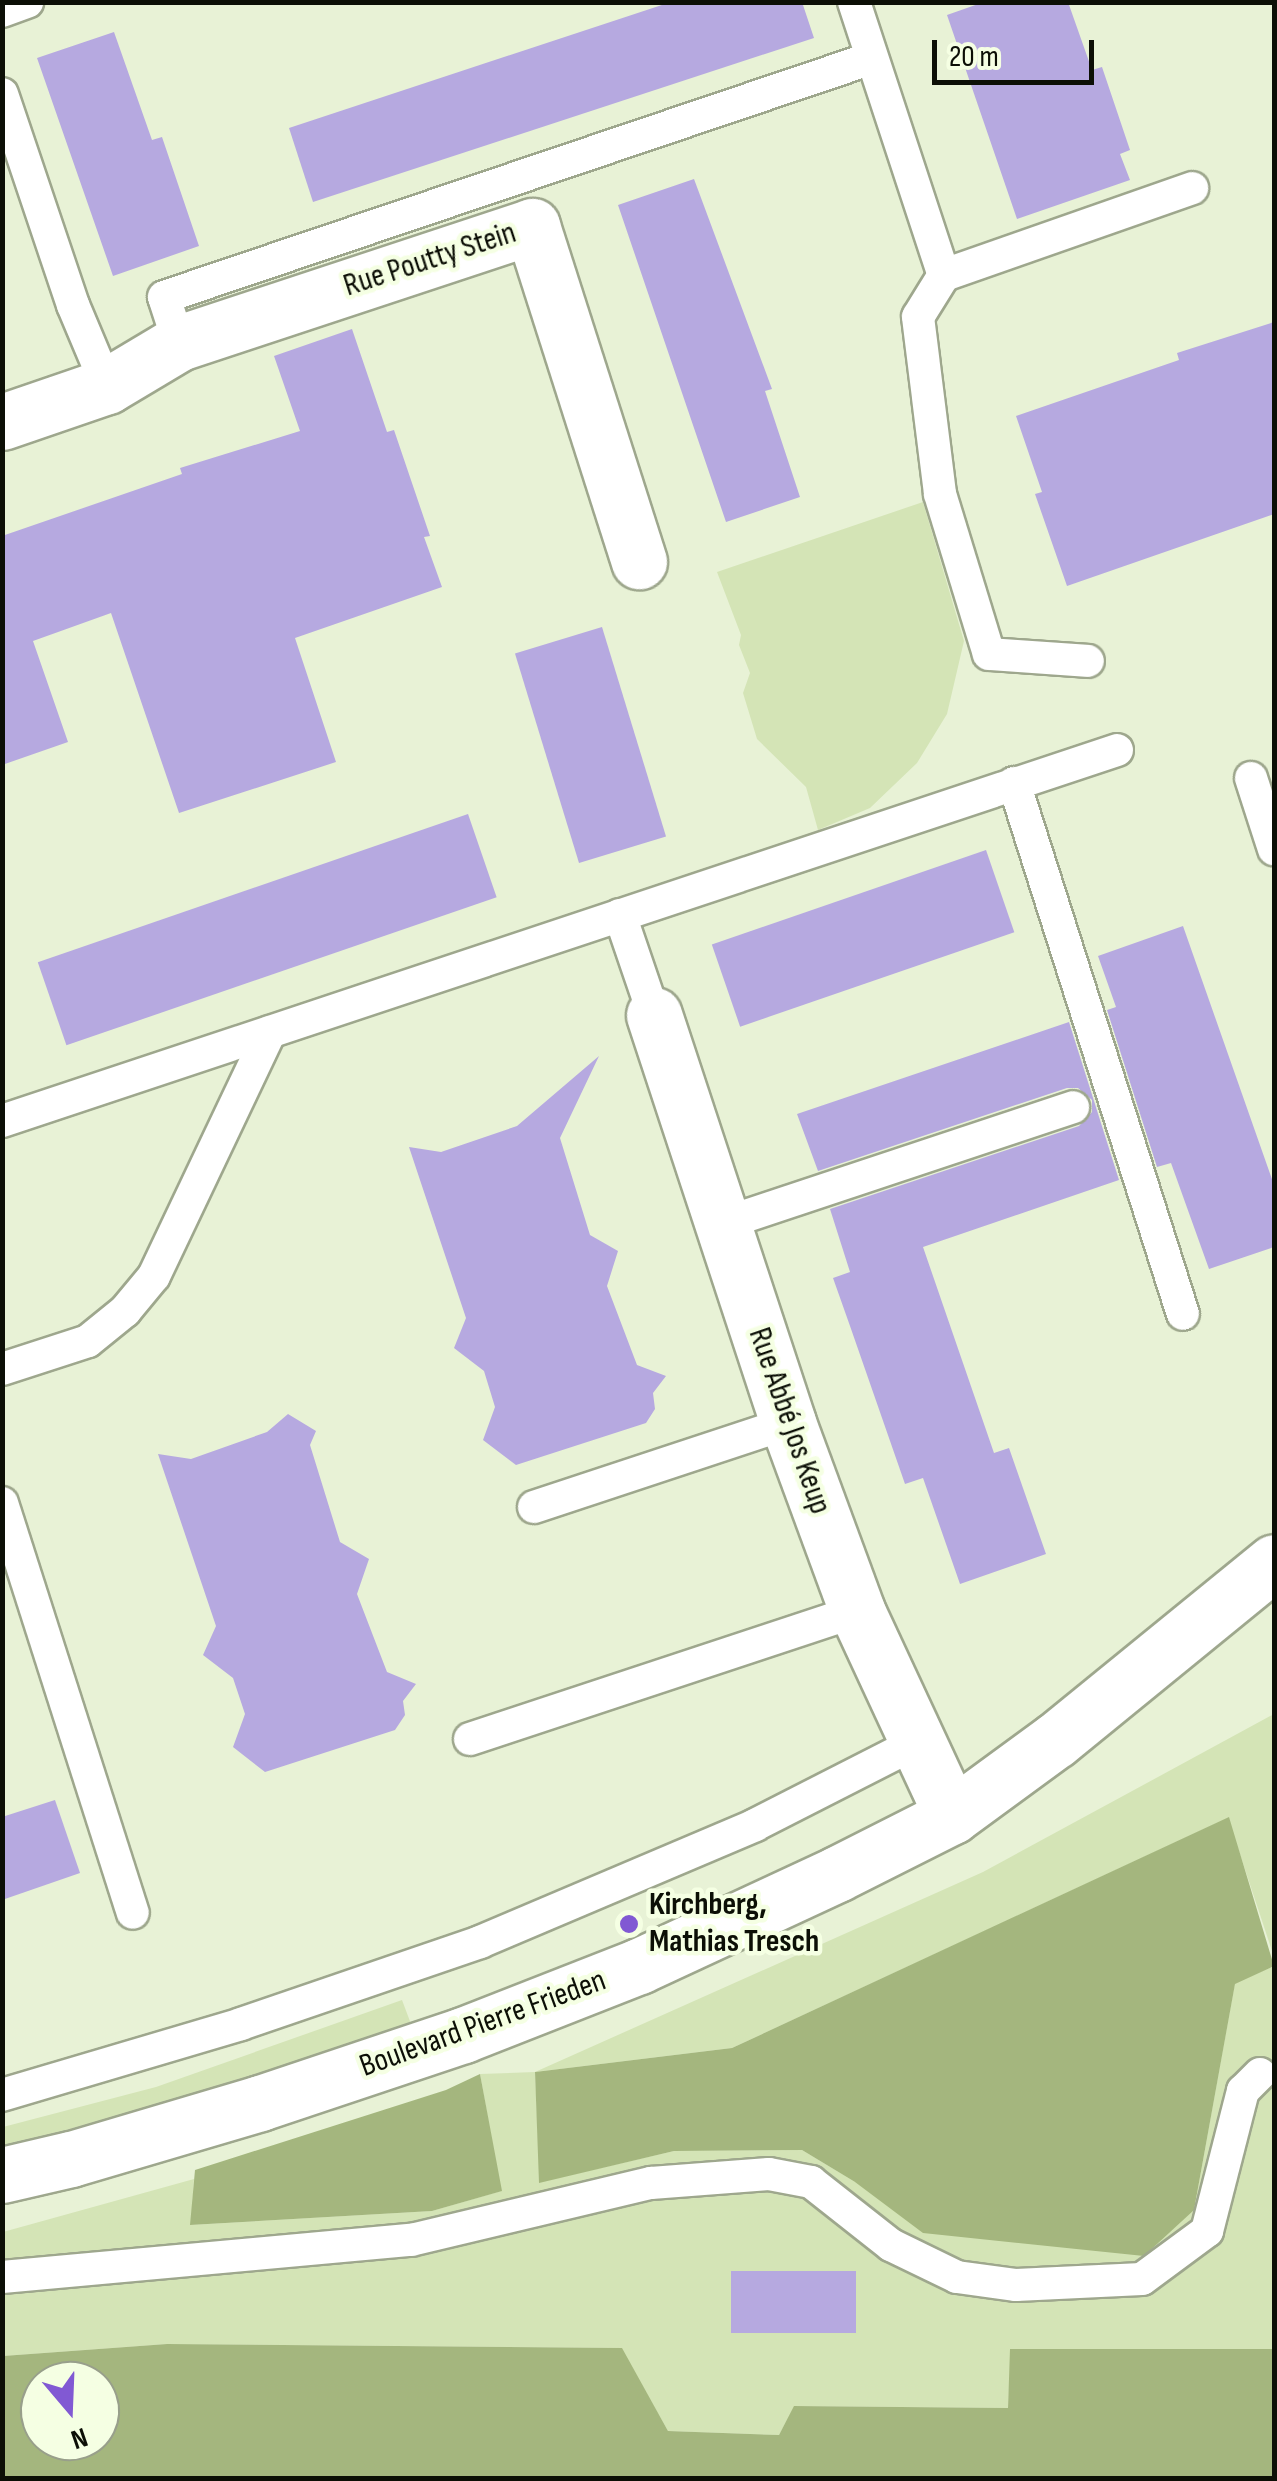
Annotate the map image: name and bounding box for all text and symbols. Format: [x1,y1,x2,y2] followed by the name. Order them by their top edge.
[937,20,1100,82] scale bar
[949,39,999,75] text: 20 m
[339,214,521,306] street label: Rue Poutty Stein
[739,1323,839,1519] street label: Rue Abbé Jos Keup
[649,1887,819,1962] place label: Kirchberg, Mathias Tresch
[618,1913,640,1935] marker: Kirchberg, Mathias Tresch
[355,1962,611,2086] street label: Boulevard Pierre Frieden
[20,2361,120,2461] north arrow
[67,2420,92,2456] text: N

